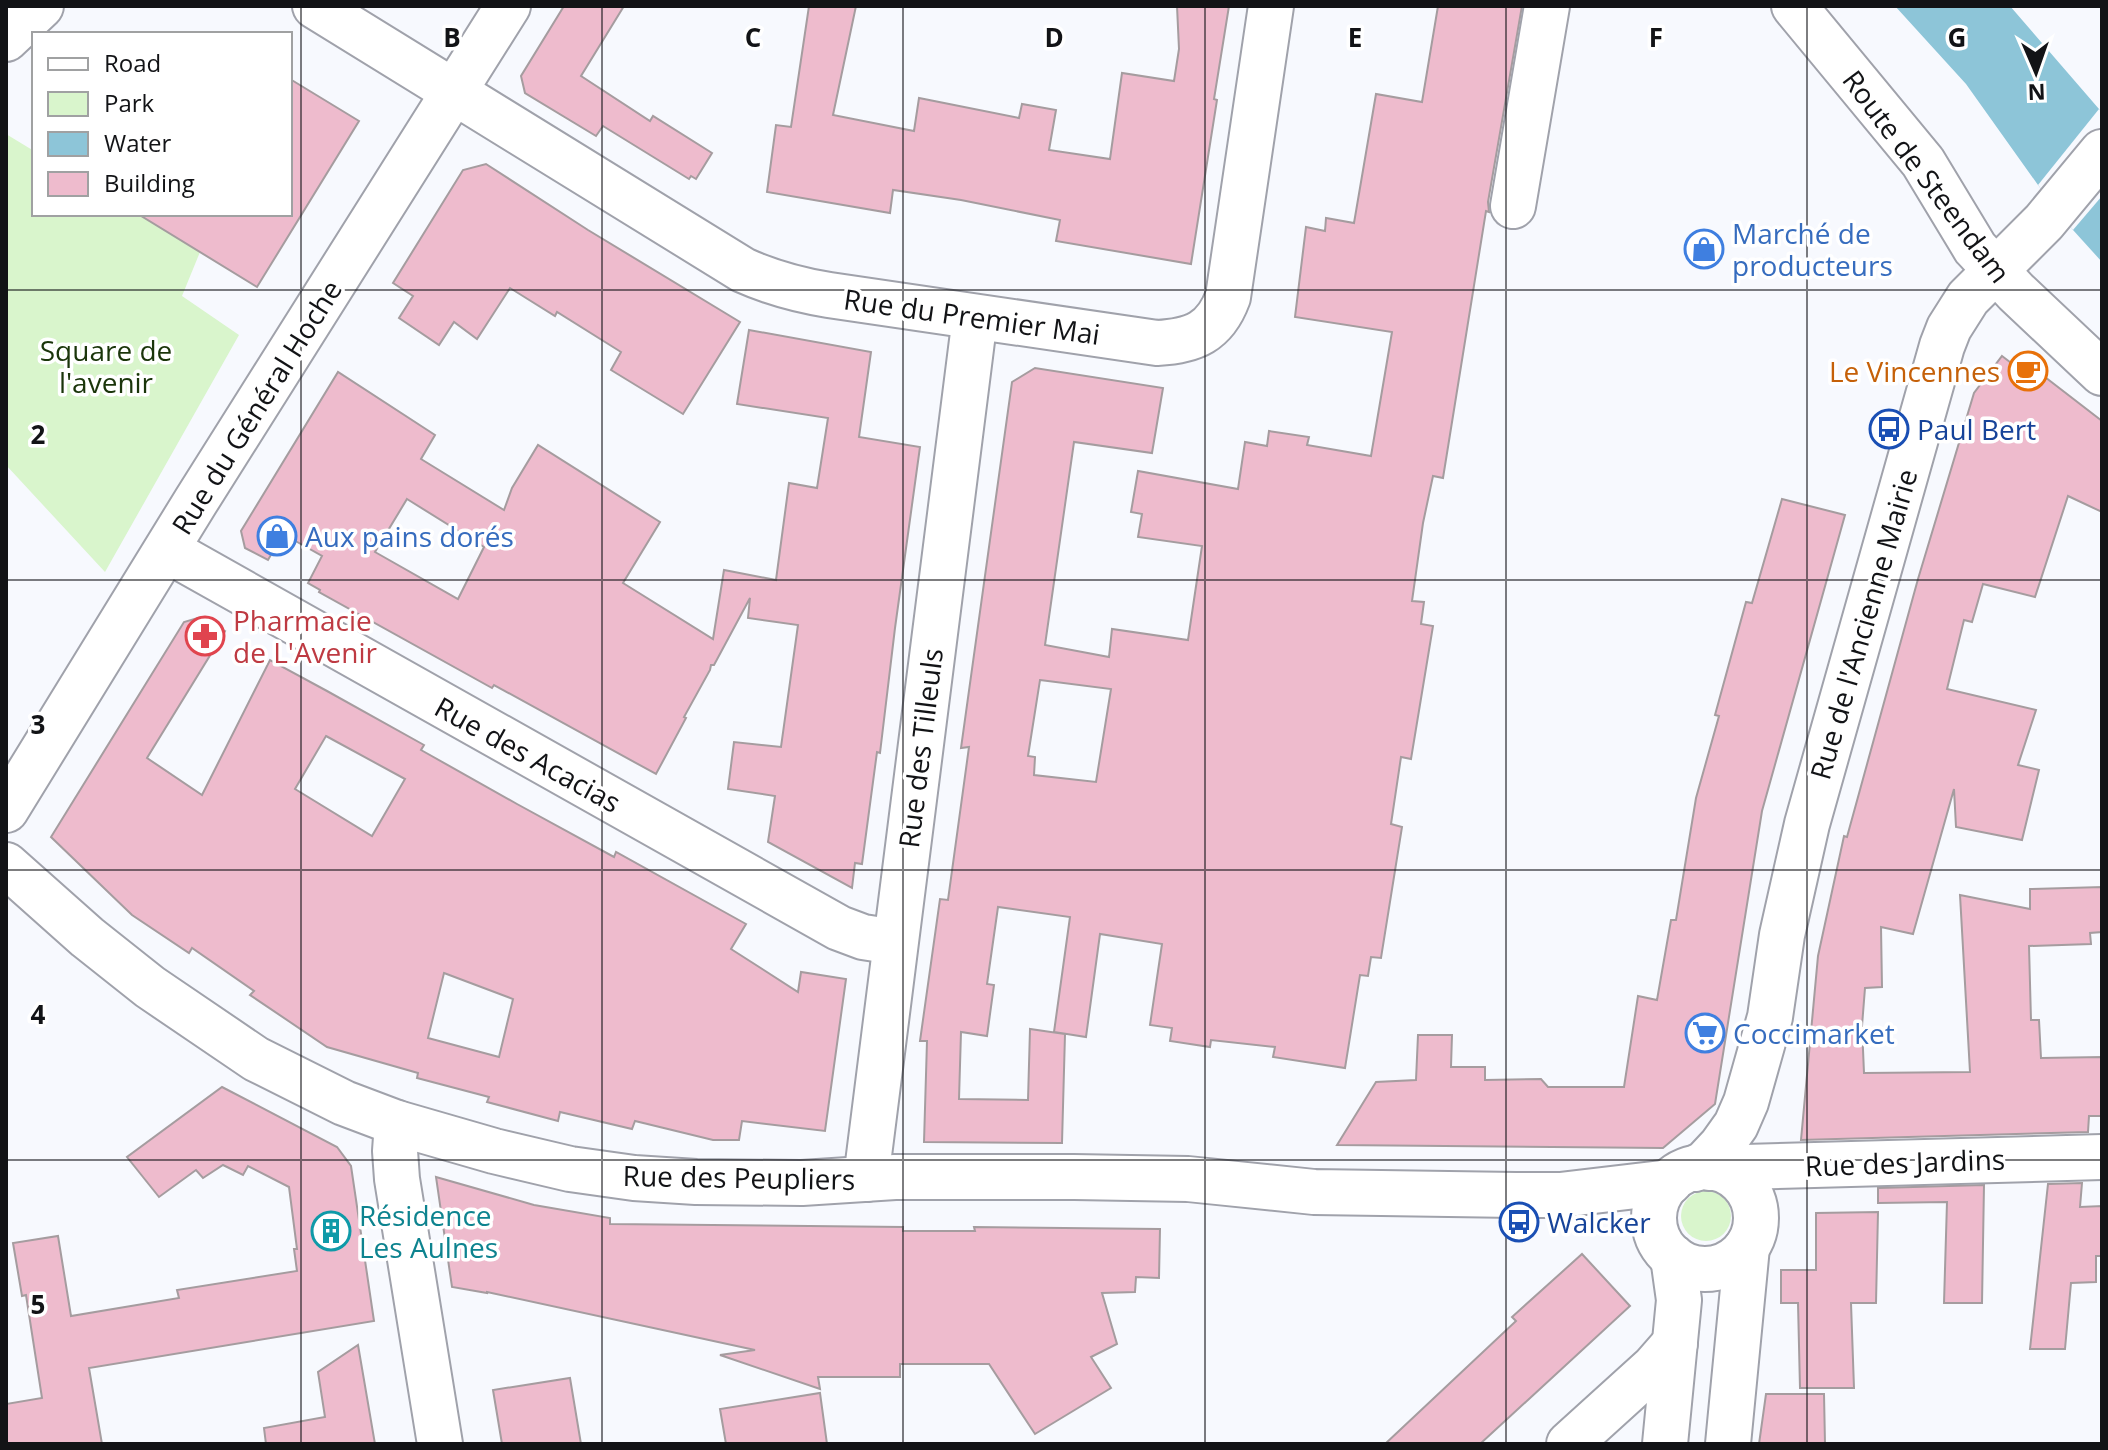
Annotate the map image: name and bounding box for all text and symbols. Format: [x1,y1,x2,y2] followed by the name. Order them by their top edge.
[443,19,461,55] text: B
[745,19,761,55] text: C
[1044,19,1064,55] text: D
[1348,19,1362,55] text: E
[1649,19,1663,55] text: F
[1948,19,1966,55] text: G
[32,32,292,216] legend
[1996,32,2076,112] north arrow
[104,46,161,79] text: Road
[1835,62,2019,290] street label: Route de Steendam
[2027,78,2046,108] text: N
[104,86,155,119] text: Park
[104,126,172,159] text: Water
[104,166,195,199] text: Building
[1732,214,1893,284] place label: Marché de producteurs
[1683,228,1725,270] shop icon: Marché de producteurs
[162,273,350,541] street label: Rue du Général Hoche
[841,279,1103,353] street label: Rue du Premier Mai
[40,331,172,401] park label: Square de l'avenir
[2007,350,2049,392] cafe icon: Le Vincennes
[1829,352,2000,390] place label: Le Vincennes
[1868,408,1910,450] bus stop icon: Paul Bert
[1917,410,2036,448] place label: Paul Bert
[31,416,46,452] text: 2
[1800,464,1926,784] street label: Rue de l'Ancienne Mairie
[256,515,298,557] shop icon: Aux pains dorés
[305,517,514,555] place label: Aux pains dorés
[233,601,378,671] place label: Pharmacie de L'Avenir
[184,615,226,657] pharmacy icon: Pharmacie de L'Avenir
[889,646,951,850] street label: Rue des Tilleuls
[428,687,628,821] street label: Rue des Acacias
[31,706,45,742] text: 3
[31,996,46,1032] text: 4
[1684,1012,1726,1054] supermarket icon: Coccimarket
[1733,1014,1895,1052] place label: Coccimarket
[1804,1140,2006,1184] street label: Rue des Jardins
[622,1156,856,1198] street label: Rue des Peupliers
[359,1196,498,1266] place label: Résidence Les Aulnes
[1498,1201,1540,1243] bus stop icon: Walcker
[1547,1203,1651,1241] place label: Walcker
[310,1210,352,1252] building icon: Résidence Les Aulnes
[31,1286,45,1322] text: 5

